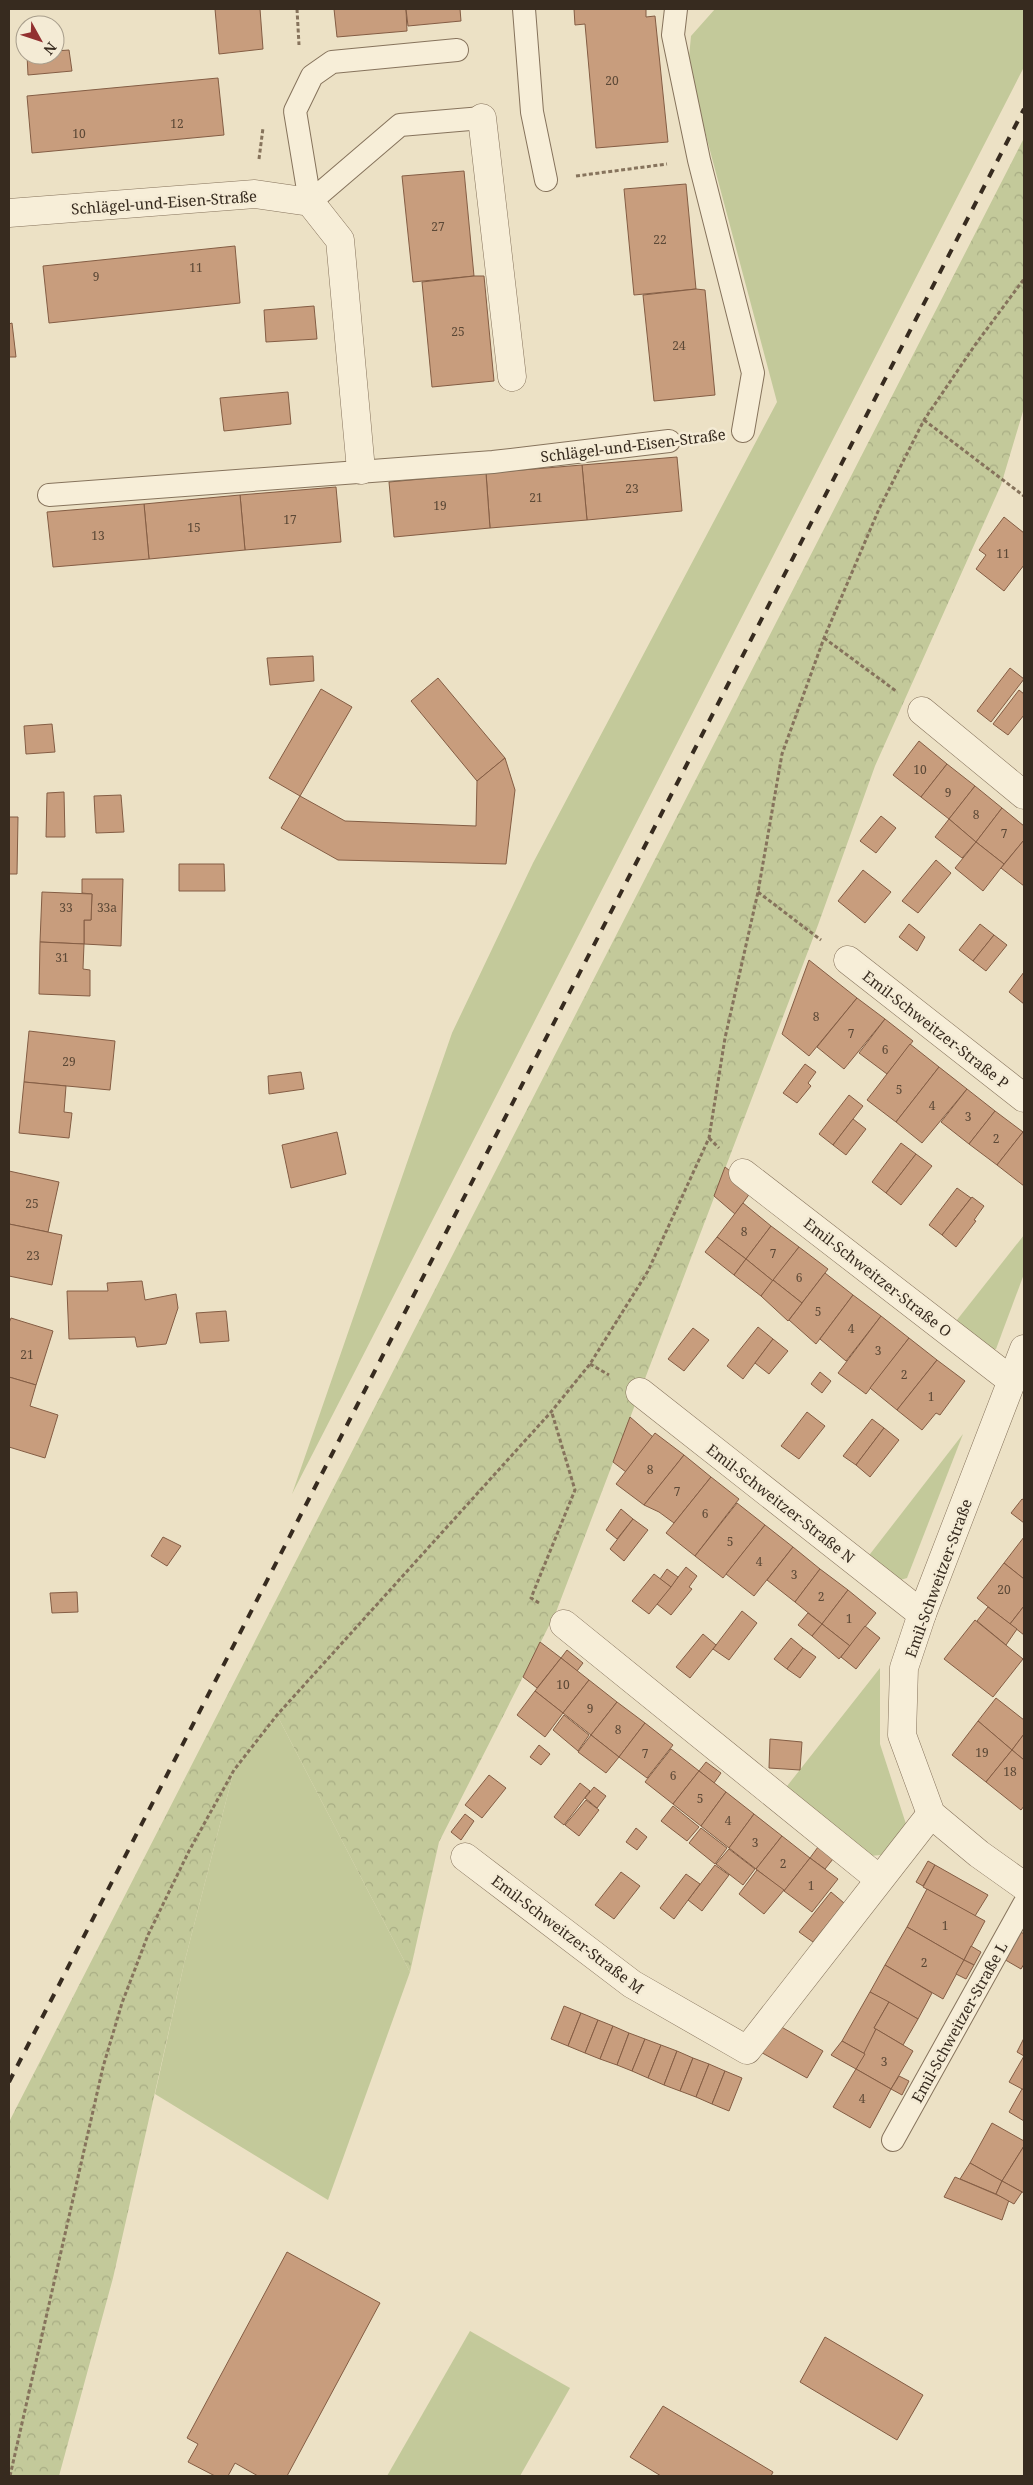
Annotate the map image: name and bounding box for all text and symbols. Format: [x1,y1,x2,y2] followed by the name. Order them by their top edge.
[15,15,65,65] north arrow
[40,38,61,59] text: N
[605,72,619,89] house number: 20
[170,115,184,132] house number: 12
[72,125,86,142] house number: 10
[70,186,258,218] street label: Schlägel-und-Eisen-Straße
[431,218,445,235] house number: 27
[653,231,667,248] house number: 22
[189,259,203,276] house number: 11
[93,268,99,285] house number: 9
[451,323,465,340] house number: 25
[672,337,686,354] house number: 24
[539,424,727,466] street label: Schlägel-und-Eisen-Straße
[625,480,639,497] house number: 23
[529,489,543,506] house number: 21
[433,497,447,514] house number: 19
[283,511,297,528] house number: 17
[187,519,201,536] house number: 15
[91,527,105,544] house number: 13
[996,545,1010,562] house number: 11
[913,761,927,778] house number: 10
[945,784,951,801] house number: 9
[973,806,980,823] house number: 8
[1001,825,1008,842] house number: 7
[59,899,73,916] house number: 33
[97,899,117,916] house number: 33a
[55,949,69,966] house number: 31
[859,966,1013,1092] street label: Emil-Schweitzer-Straße P
[813,1008,820,1025] house number: 8
[848,1025,855,1042] house number: 7
[882,1041,889,1058] house number: 6
[62,1053,76,1070] house number: 29
[896,1081,902,1098] house number: 5
[929,1097,936,1114] house number: 4
[965,1108,972,1125] house number: 3
[993,1130,999,1147] house number: 2
[25,1195,39,1212] house number: 25
[800,1213,956,1341] street label: Emil-Schweitzer-Straße O
[741,1223,748,1240] house number: 8
[770,1245,777,1262] house number: 7
[26,1247,40,1264] house number: 23
[796,1269,803,1286] house number: 6
[815,1303,821,1320] house number: 5
[848,1320,855,1337] house number: 4
[875,1342,882,1359] house number: 3
[20,1346,34,1363] house number: 21
[901,1366,907,1383] house number: 2
[928,1388,934,1405] house number: 1
[703,1439,860,1568] street label: Emil-Schweitzer-Straße N
[647,1461,654,1478] house number: 8
[674,1483,681,1500] house number: 7
[900,1496,976,1660] street label: Emil-Schweitzer-Straße
[702,1505,709,1522] house number: 6
[727,1533,733,1550] house number: 5
[756,1553,763,1570] house number: 4
[791,1566,798,1583] house number: 3
[997,1581,1011,1598] house number: 20
[818,1588,824,1605] house number: 2
[846,1610,852,1627] house number: 1
[556,1676,570,1693] house number: 10
[587,1700,593,1717] house number: 9
[615,1721,622,1738] house number: 8
[975,1744,989,1761] house number: 19
[642,1745,649,1762] house number: 7
[1003,1763,1017,1780] house number: 18
[670,1767,677,1784] house number: 6
[697,1790,703,1807] house number: 5
[725,1812,732,1829] house number: 4
[752,1834,759,1851] house number: 3
[780,1855,786,1872] house number: 2
[488,1870,648,1998] street label: Emil-Schweitzer-Straße M
[808,1877,814,1894] house number: 1
[942,1917,948,1934] house number: 1
[906,1938,1012,2106] street label: Emil-Schweitzer-Straße L
[921,1954,927,1971] house number: 2
[881,2053,888,2070] house number: 3
[859,2090,866,2107] house number: 4

